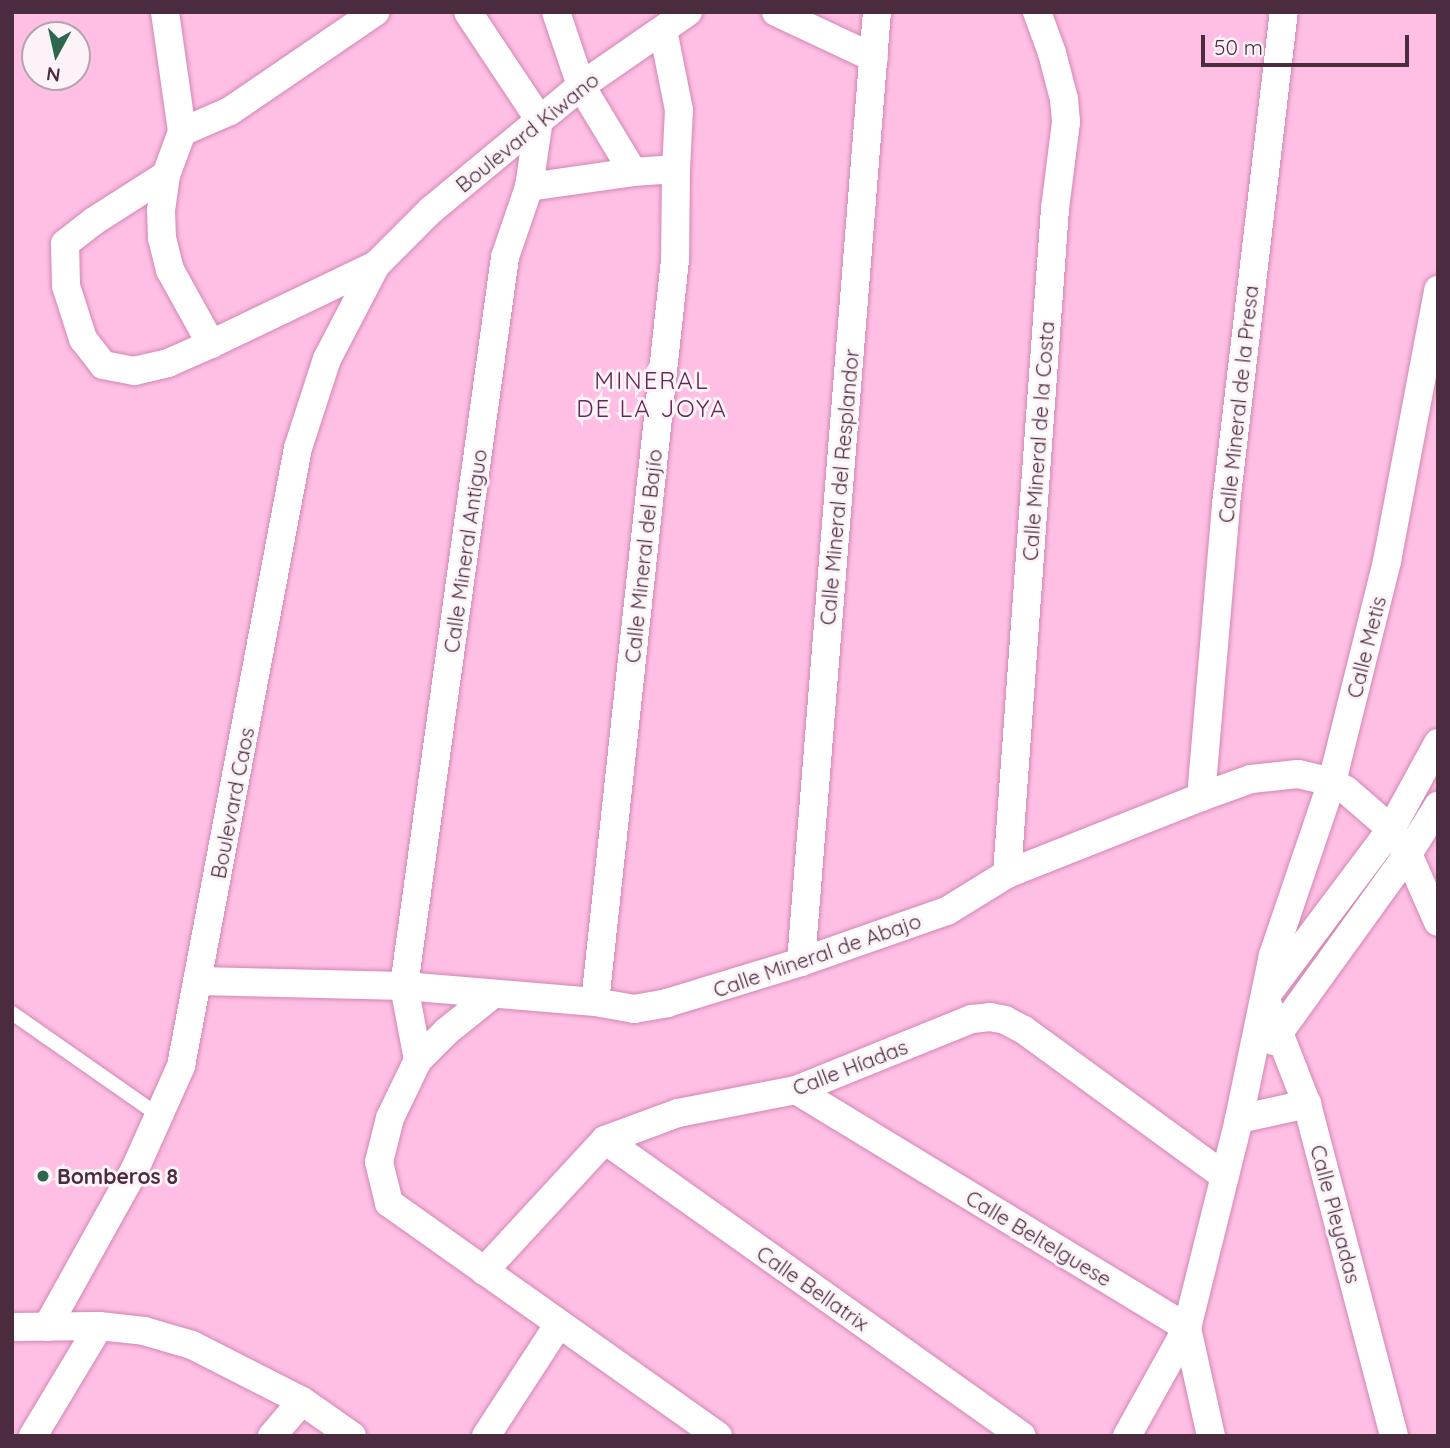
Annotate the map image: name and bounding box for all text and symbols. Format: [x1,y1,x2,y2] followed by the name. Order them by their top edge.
[21,21,91,91] north arrow
[1205,21,1413,65] scale bar
[1214,34,1263,60] text: 50 m
[45,62,62,88] text: N
[450,67,604,197] street label: Boulevard Kiwano
[1213,284,1263,524] street label: Calle Mineral de la Presa
[1017,320,1059,562] street label: Calle Mineral de la Costa
[814,348,864,626] street label: Calle Mineral del Resplandor
[577,367,727,423] district label: MINERAL DE LA JOYA
[438,448,492,654] street label: Calle Mineral Antiguo
[619,448,667,664] street label: Calle Mineral del Bajío
[1341,593,1391,701] street label: Calle Metis
[205,725,259,881] street label: Boulevard Caos
[710,908,924,1002] street label: Calle Mineral de Abajo
[789,1034,911,1100] street label: Calle Híadas
[1305,1142,1367,1286] street label: Calle Pleyadas
[57,1163,178,1189] place label: Bomberos 8
[35,1168,51,1184] marker: Bomberos 8
[961,1185,1117,1291] street label: Calle Beltelguese
[752,1240,874,1336] street label: Calle Bellatrix

